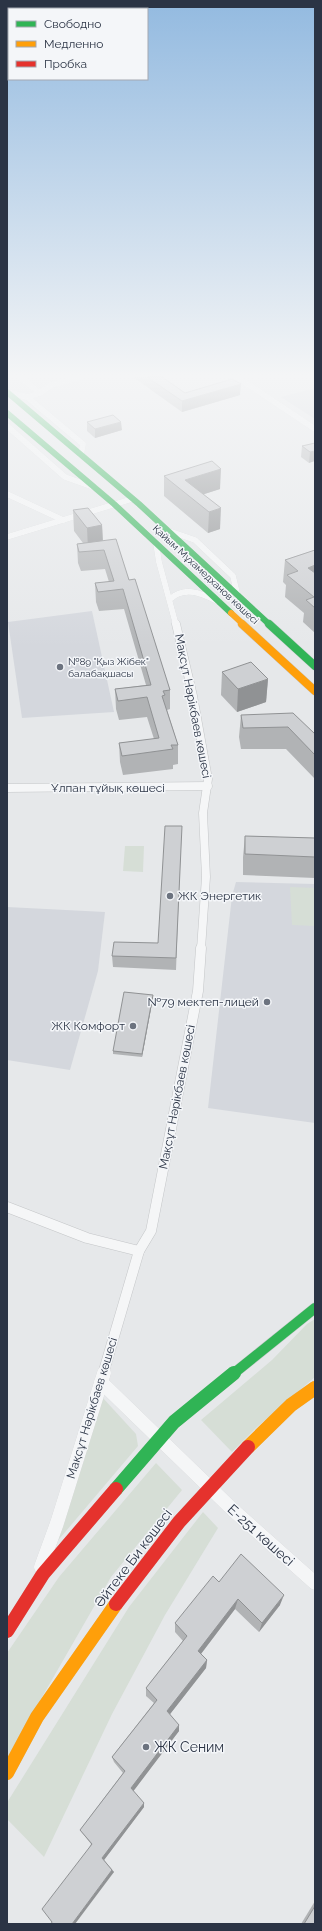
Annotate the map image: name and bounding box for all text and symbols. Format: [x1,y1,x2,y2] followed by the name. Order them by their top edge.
[8,8,148,80] legend
[44,17,101,31] text: Свободно
[44,37,103,51] text: Медленно
[44,57,87,71] text: Пробка
[151,523,261,626] street label: Қайым Мұхамедханов көшесі
[172,633,214,779] street label: Мақсұт Нәрікбаев көшесі
[68,656,149,679] place label: №89 "Қыз Жібек" балабақшасы
[55,662,65,672] marker: №89 "Қыз Жібек" балабақшасы
[51,781,165,795] street label: Ұлпан тұйық көшесі
[178,889,261,903] place label: ЖК Энергетик
[165,891,175,901] marker: ЖК Энергетик
[147,995,259,1009] place label: №79 мектеп-лицей
[262,997,272,1007] marker: №79 мектеп-лицей
[51,1019,125,1033] place label: ЖК Комфорт
[128,1021,138,1031] marker: ЖК Комфорт
[156,1024,198,1170] street label: Мақсұт Нәрікбаев көшесі
[64,1336,120,1480] street label: Мақсұт Нәрікбаев көшесі
[224,1501,298,1569] street label: Е-251 көшесі
[91,1506,175,1610] street label: Әйтеке Би көшесі
[154,1739,224,1755] place label: ЖК Сеним
[141,1742,151,1752] marker: ЖК Сеним

